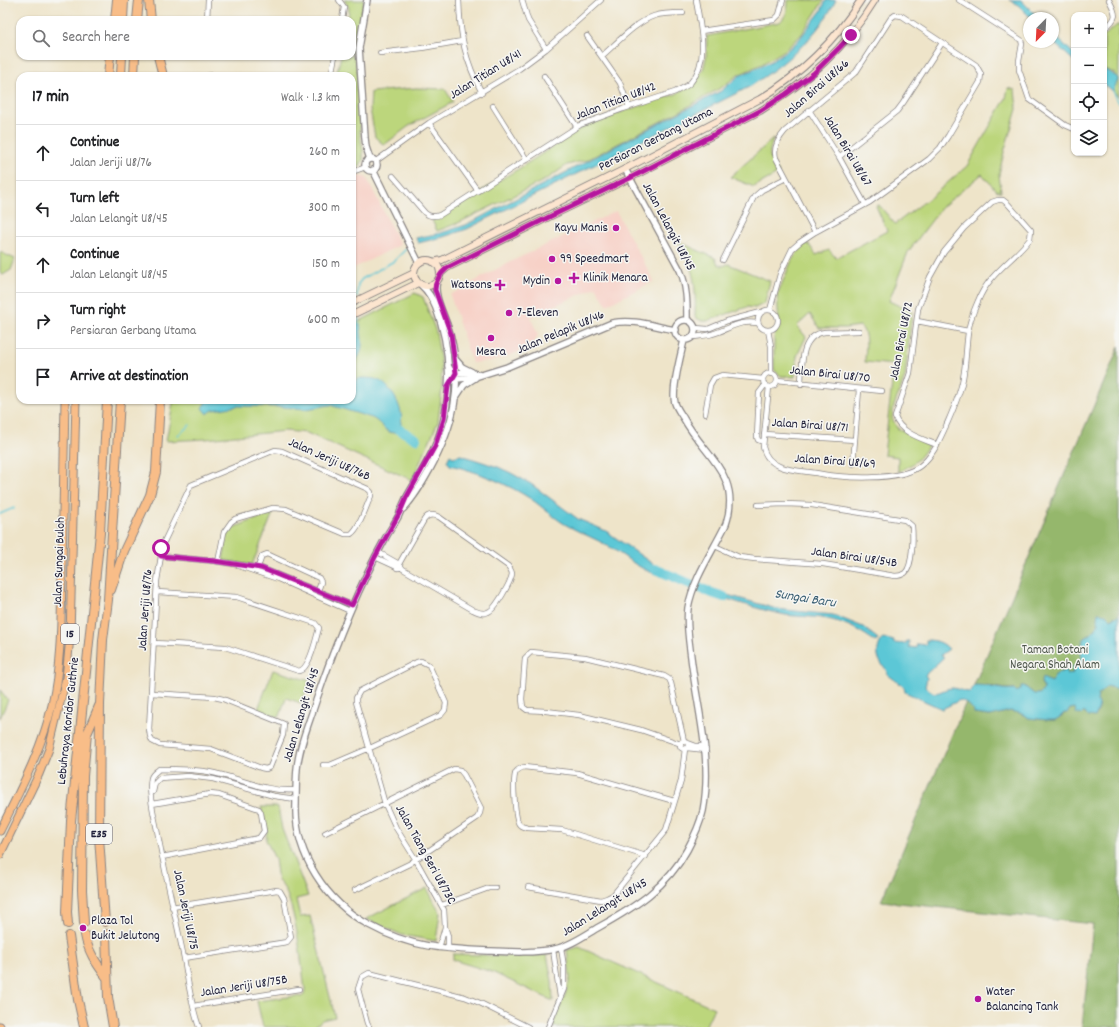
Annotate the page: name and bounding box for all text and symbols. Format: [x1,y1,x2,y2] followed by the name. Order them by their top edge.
[1023,12,1059,48] north arrow
[1071,12,1107,156] map controls
[1071,12,1107,48] button: +
[16,16,356,60] search box
[842,26,860,44] route end
[30,27,52,49] icon: search
[62,27,130,49] text: Search here
[446,45,526,105] street label: Jalan Titian U8/41
[1071,48,1107,84] button: −
[780,55,854,123] street label: Jalan Birai U8/66
[573,78,659,126] street label: Jalan Titian U8/42
[1071,84,1107,120] button: locate
[32,86,69,110] text: 17 min
[281,89,340,108] text: Walk · 1.3 km
[596,103,717,177] street label: Persiaran Gerbang Utama
[818,112,876,190] street label: Jalan Birai U8/67
[1071,120,1107,156] button: layers
[70,132,119,154] text: Continue
[32,142,54,164] icon: ahead
[309,143,340,162] text: 260 m
[70,154,152,173] text: Jalan Jeriji U8/76
[637,179,699,275] street label: Jalan Lelangit U8/45
[70,188,119,210] text: Turn left
[32,198,54,220] icon: left
[308,199,340,218] text: 300 m
[70,210,168,229] text: Jalan Lelangit U8/45
[554,219,608,238] place label: Kayu Manis
[611,223,621,233] marker: Kayu Manis
[70,244,119,266] text: Continue
[560,250,629,269] place label: 99 Speedmart
[32,254,54,276] icon: ahead
[547,254,557,264] marker: 99 Speedmart
[312,255,340,274] text: 150 m
[70,266,168,285] text: Jalan Lelangit U8/45
[583,269,648,288] place label: Klinik Menara
[523,272,550,291] place label: Mydin
[568,272,580,284] marker: Klinik Menara
[451,276,492,295] place label: Watsons
[553,276,563,286] marker: Mydin
[495,280,505,290] marker: Watsons
[70,300,126,322] text: Turn right
[885,300,919,382] street label: Jalan Birai U8/72
[517,304,558,323] place label: 7-Eleven
[514,306,608,360] street label: Jalan Pelapik U8/46
[504,308,514,318] marker: 7-Eleven
[32,310,54,332] icon: right
[308,311,340,330] text: 600 m
[70,322,196,341] text: Persiaran Gerbang Utama
[486,333,496,343] marker: Mesra
[476,343,507,362] place label: Mesra
[789,361,871,389] street label: Jalan Birai U8/70
[32,366,54,388] icon: arrive
[70,366,188,388] text: Arrive at destination
[771,414,849,438] street label: Jalan Birai U8/71
[285,433,373,487] street label: Jalan Jeriji U8/76B
[794,450,876,474] street label: Jalan Birai U8/69
[49,517,71,607] street label: Jalan Sungai Buloh
[152,539,170,557] route start
[810,543,898,573] street label: Jalan Birai U8/54B
[134,568,158,652] street label: Jalan Jeriji U8/76
[773,584,838,614] water label: Sungai Baru
[61,624,79,644] road number: 15
[1010,641,1100,675] park label: Taman Botani Negara Shah Alam
[53,656,85,786] street label: Lebuhraya Koridor Guthrie
[279,666,325,764] street label: Jalan Lelangit U8/45
[390,802,461,909] street label: Jalan Tiang Seri U8/73C
[86,824,112,844] road number: E35
[167,868,203,952] street label: Jalan Jeriji U8/75
[559,874,651,942] street label: Jalan Lelangit U8/45
[91,912,160,946] place label: Plaza Tol Bukit Jelutong
[78,923,88,933] marker: Plaza Tol Bukit Jelutong
[199,971,289,1003] street label: Jalan Jeriji U8/75B
[986,983,1058,1017] place label: Water Balancing Tank
[973,994,983,1004] marker: Water Balancing Tank

